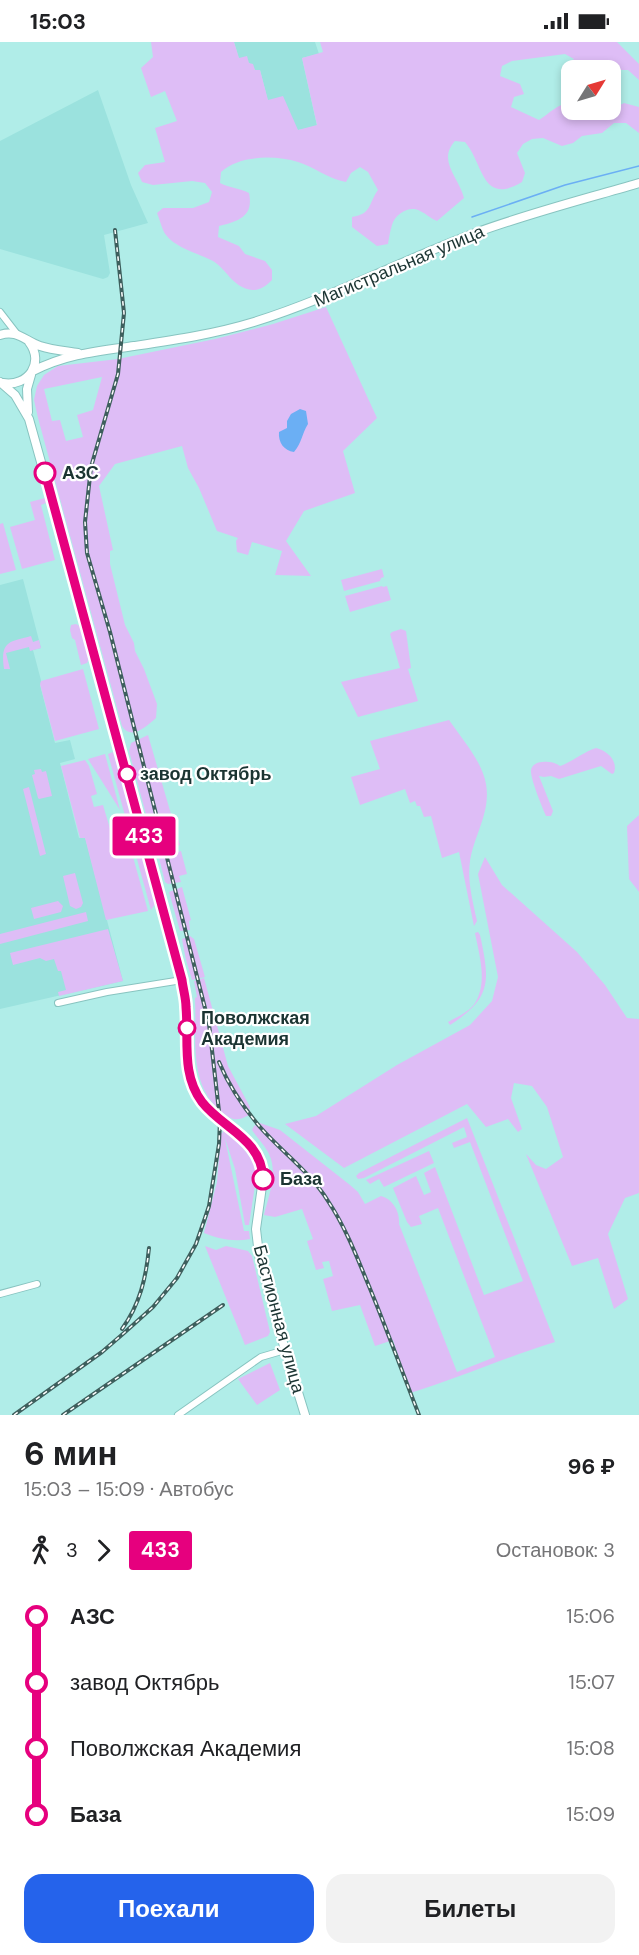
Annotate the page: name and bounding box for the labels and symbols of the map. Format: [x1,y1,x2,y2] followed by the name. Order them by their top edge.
[561,60,621,120] north arrow
[310,219,489,313] street label: Магистральная улица
[62,461,99,485] place label: АЗС
[34,462,56,484] marker: АЗС
[140,762,271,786] place label: завод Октябрь
[118,765,136,783] marker: завод Октябрь
[110,816,178,856] line badge: 433
[201,1006,310,1051] place label: Поволжская Академия
[178,1019,196,1037] marker: Поволжская Академия
[280,1167,323,1191] place label: База
[252,1168,274,1190] marker: База
[248,1242,311,1397] street label: Бастионная улица

